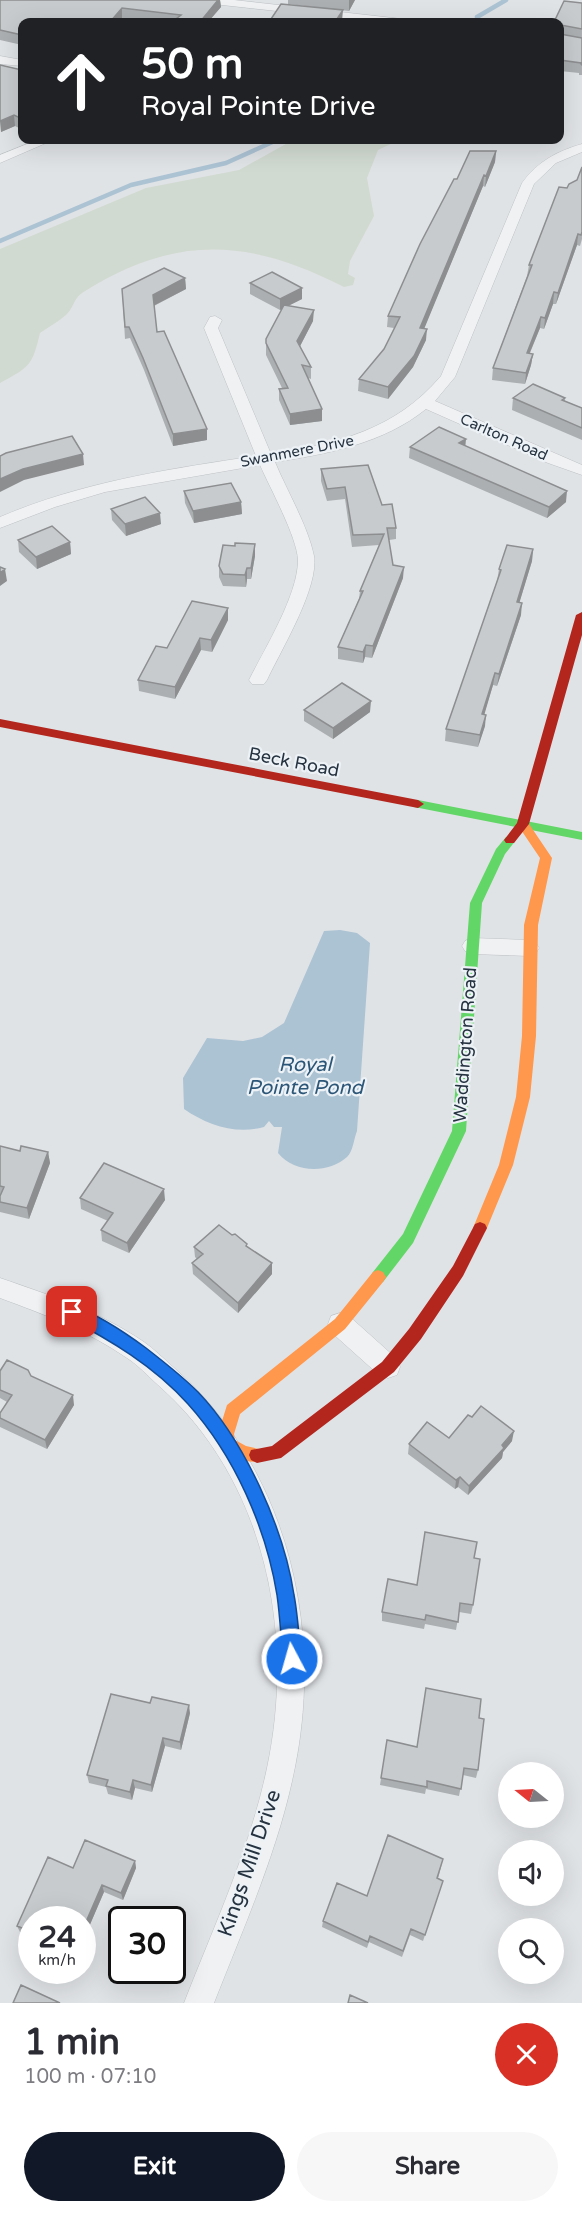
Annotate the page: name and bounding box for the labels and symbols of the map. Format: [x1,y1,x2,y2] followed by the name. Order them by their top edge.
[457,410,551,464] street label: Carlton Road
[239,431,355,471] street label: Swanmere Drive
[247,742,341,782] street label: Beck Road
[449,967,481,1123] street label: Waddington Road
[247,1053,366,1100] water label: Royal Pointe Pond
[46,1286,97,1337] pin
[260,1627,324,1691] position arrow
[498,1762,564,1828] north arrow
[213,1786,286,1940] street label: Kings Mill Drive
[108,1906,186,1984] speed limit sign: 30

